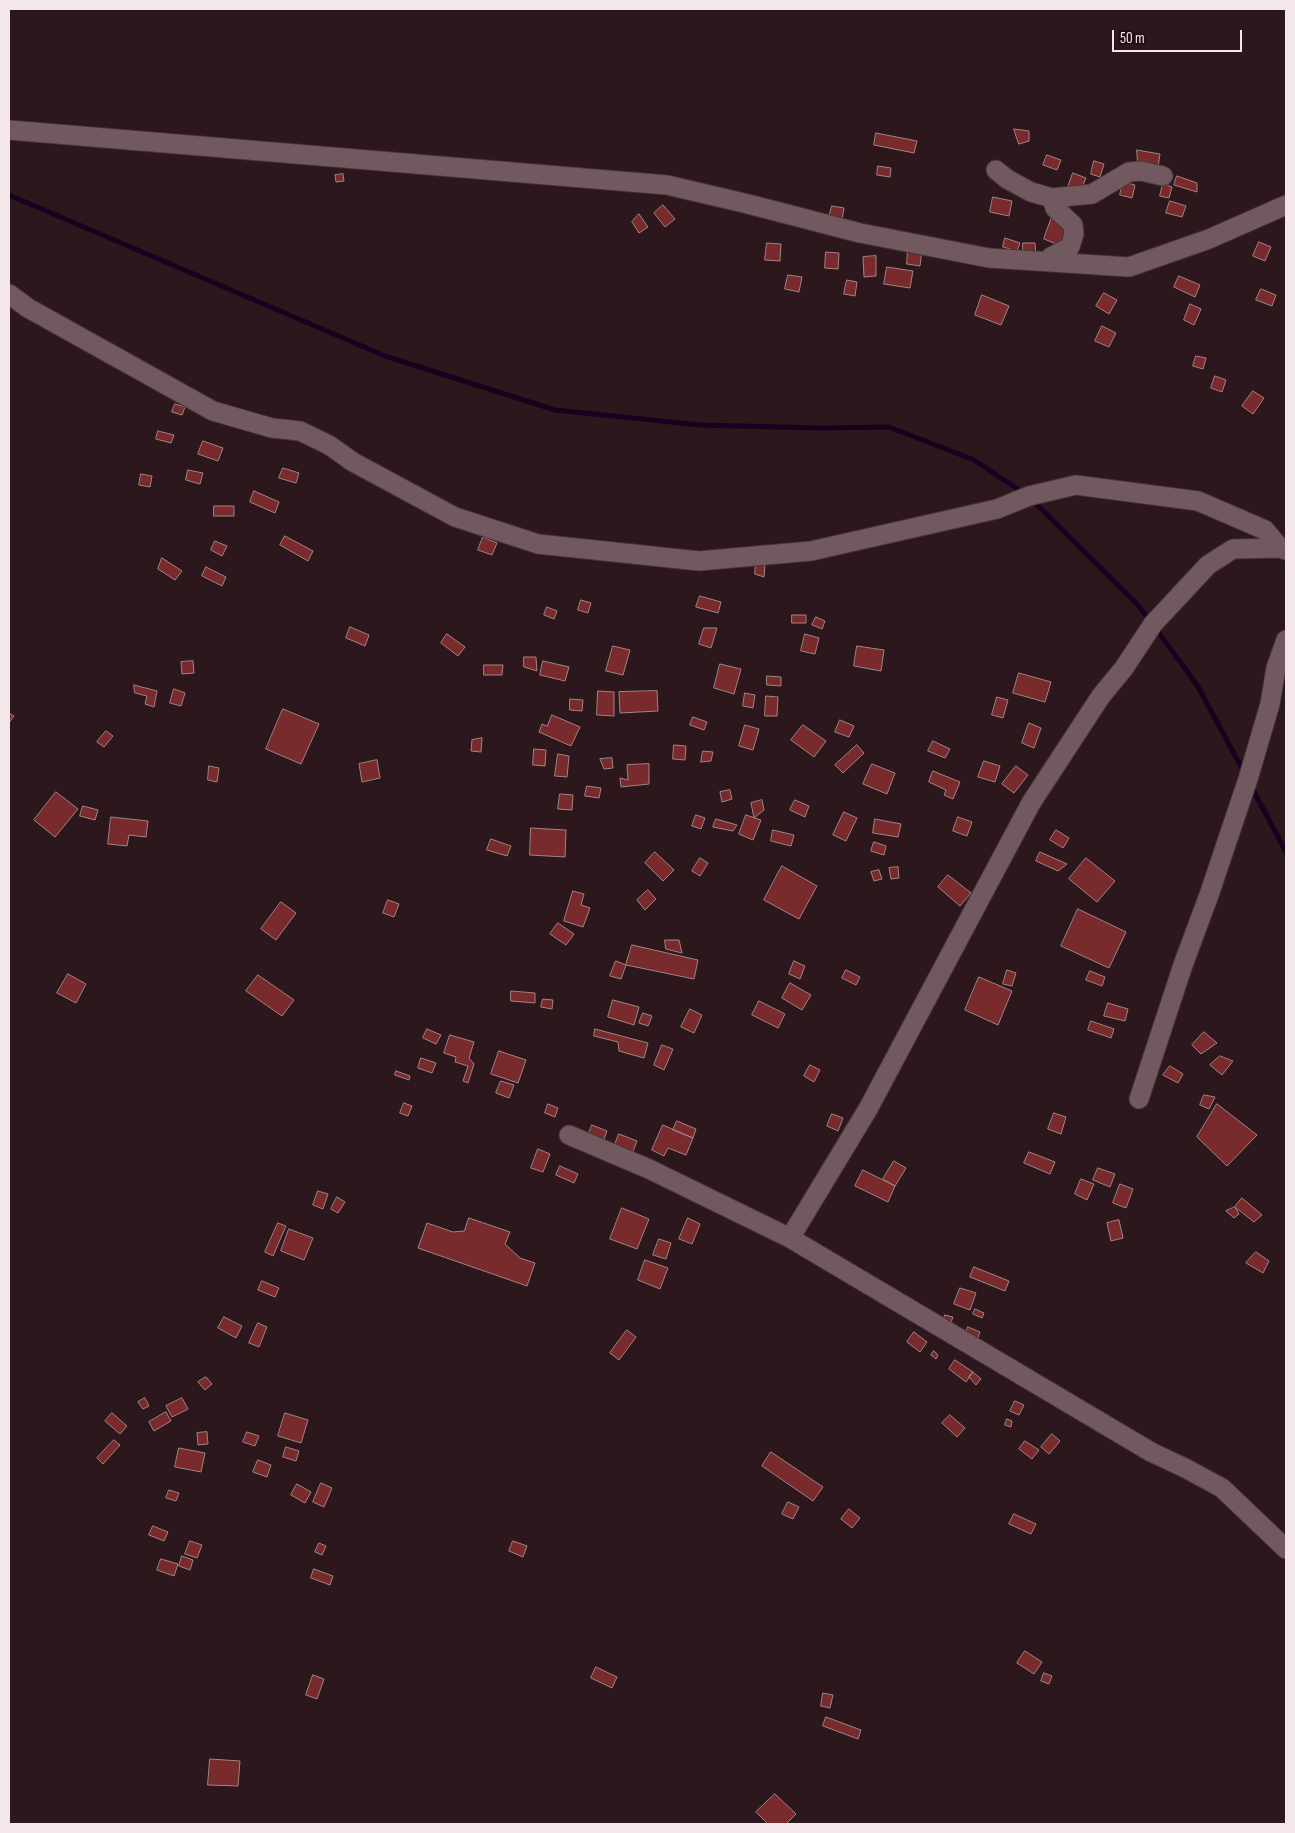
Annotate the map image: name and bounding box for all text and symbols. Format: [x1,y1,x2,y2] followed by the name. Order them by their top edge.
[1115,20,1245,52] scale bar
[1120,29,1145,48] text: 50 m

